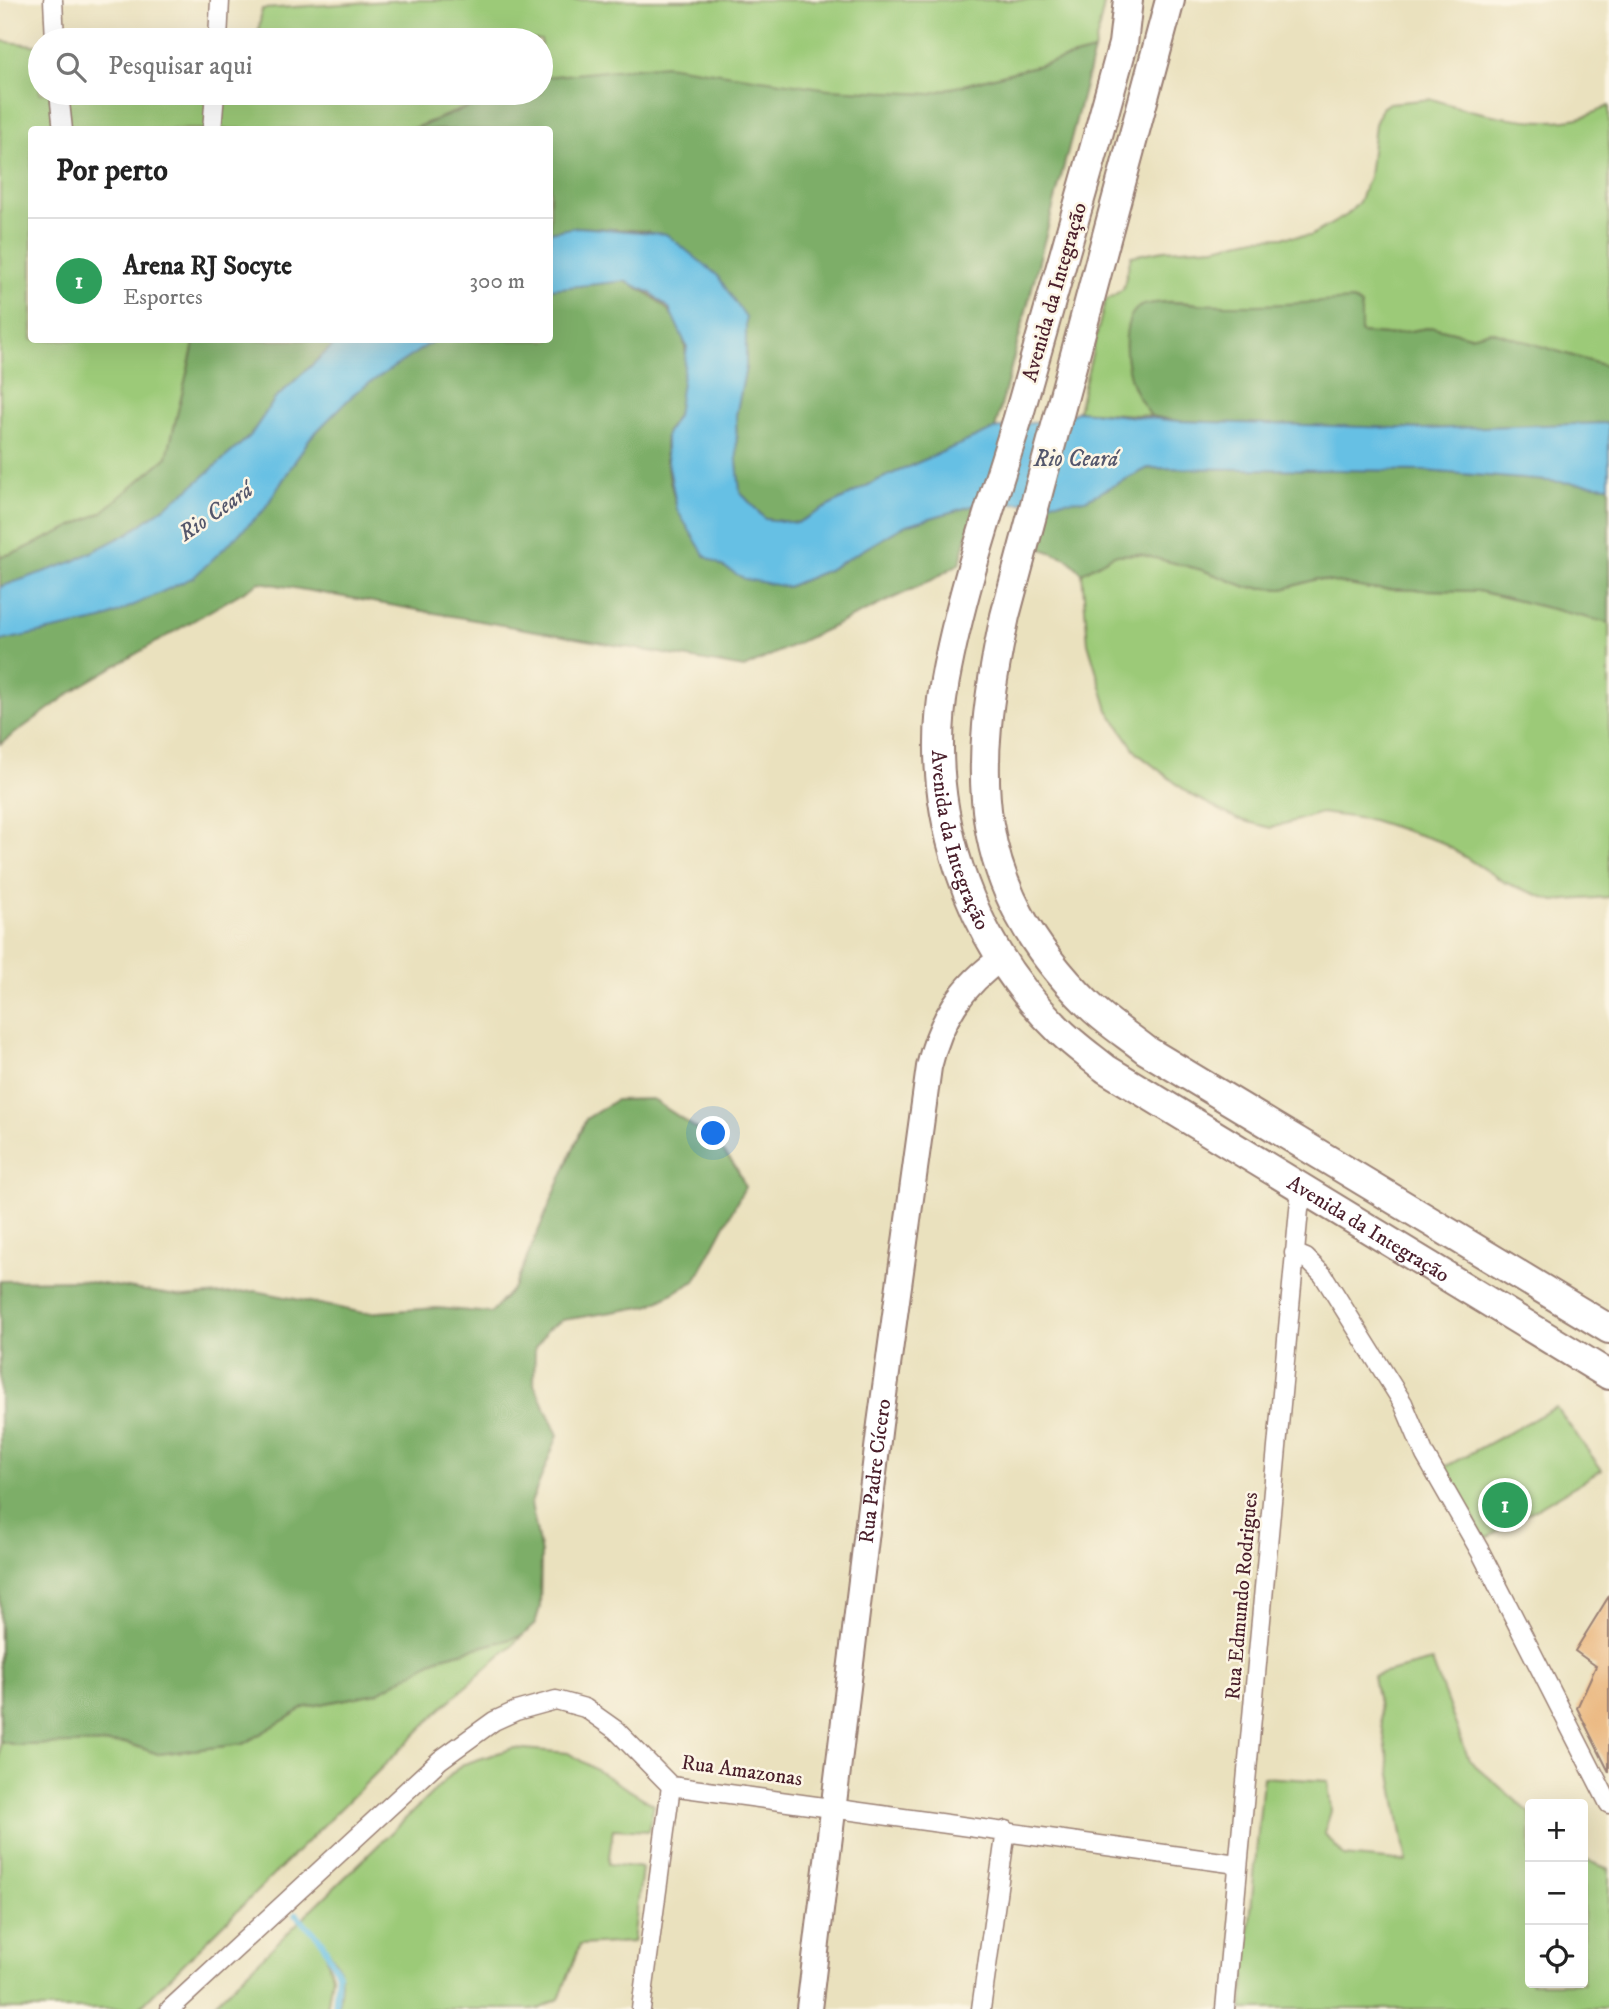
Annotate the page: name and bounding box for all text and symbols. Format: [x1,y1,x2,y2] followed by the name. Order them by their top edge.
[28,28,553,105] search box
[52,48,90,86] icon: search
[108,50,252,83] text: Pesquisar aqui
[56,153,168,190] text: Por perto
[1017,200,1093,385] street label: Avenida da Integração
[123,250,292,283] text: Arena RJ Socyte
[75,267,83,296] text: 1
[469,267,525,296] text: 300 m
[123,283,203,312] text: Esportes
[1033,445,1121,474] water label: Rio Ceará
[172,474,261,549] water label: Rio Ceará
[925,750,995,934] street label: Avenida da Integração
[696,1116,730,1150] your location
[1282,1170,1454,1289] street label: Avenida da Integração
[854,1397,897,1545] street label: Rua Padre Cícero
[1482,1479,1528,1531] pin: 1
[1220,1491,1264,1701] street label: Rua Edmundo Rodrigues
[680,1750,804,1792] street label: Rua Amazonas
[1525,1799,1588,1988] map controls
[1525,1799,1588,1862] button: +
[1525,1862,1588,1925] button: −
[1525,1925,1588,1988] button: locate

